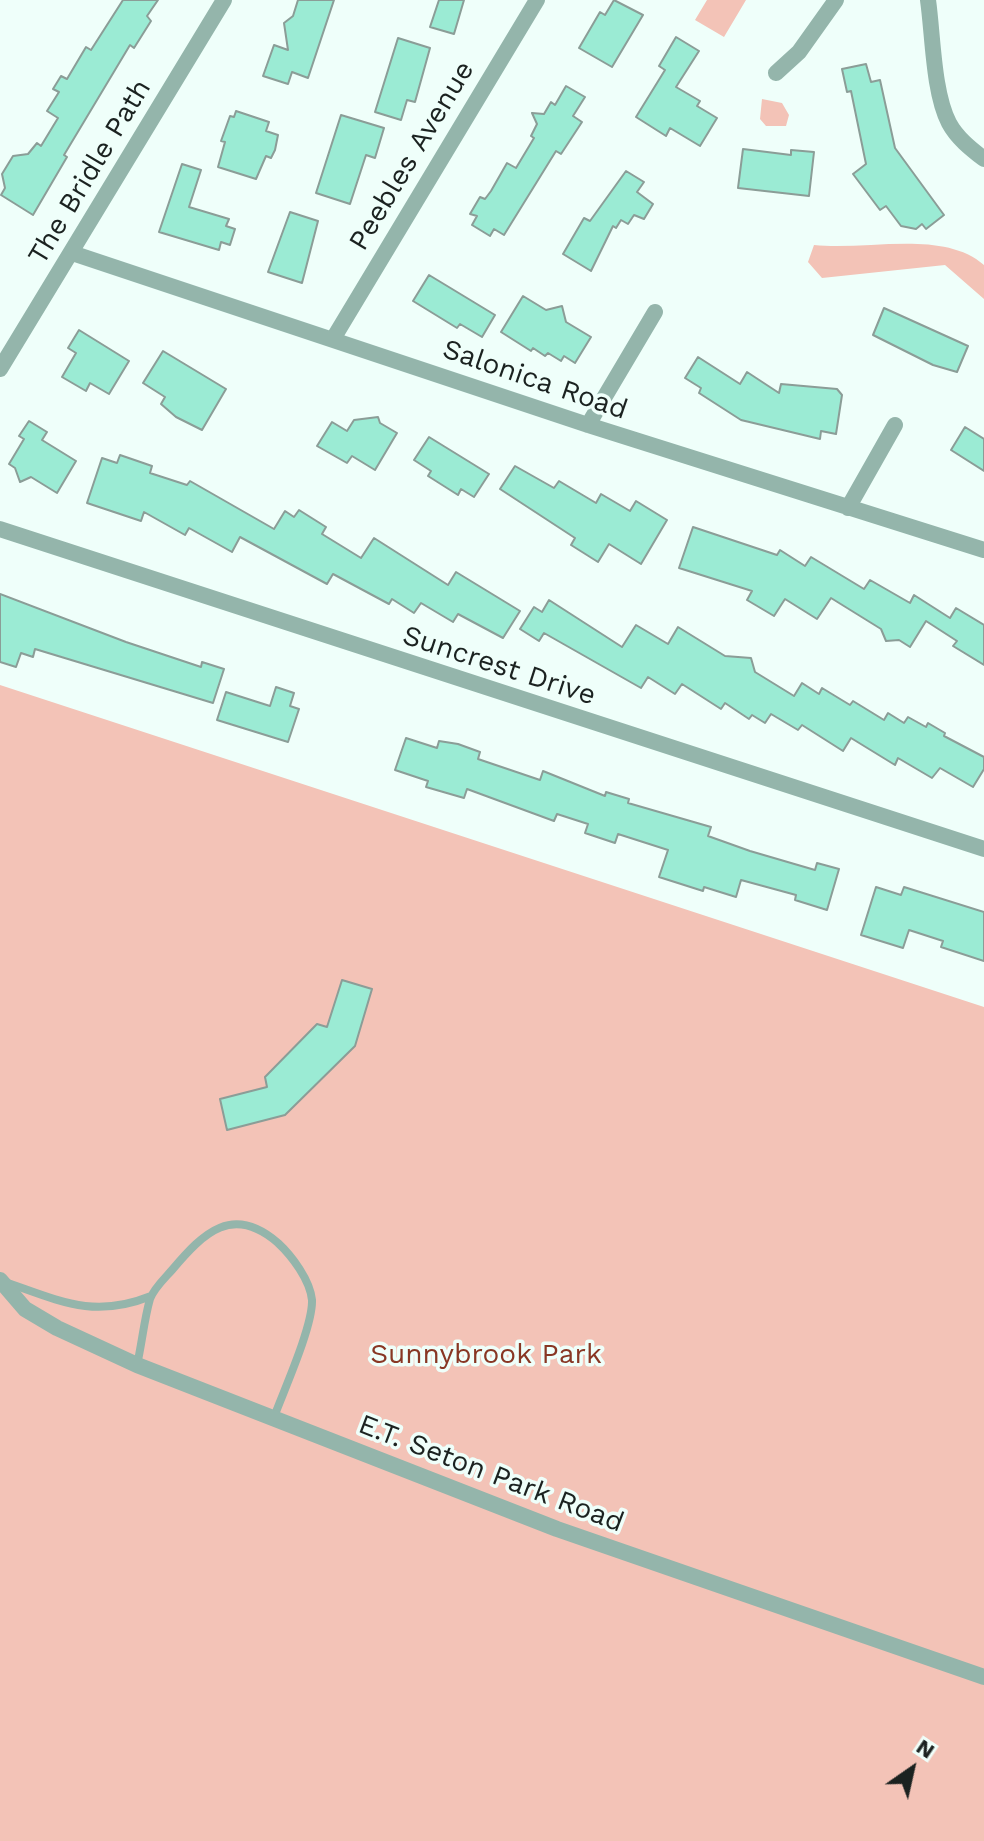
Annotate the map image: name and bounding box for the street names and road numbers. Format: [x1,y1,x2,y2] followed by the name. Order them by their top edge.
[342,55,482,257] street label: Peebles Avenue
[22,73,158,271] street label: The Bridle Path
[438,333,632,427] street label: Salonica Road
[398,619,600,713] street label: Suncrest Drive
[354,1408,628,1540] street label: E.T. Seton Park Road

